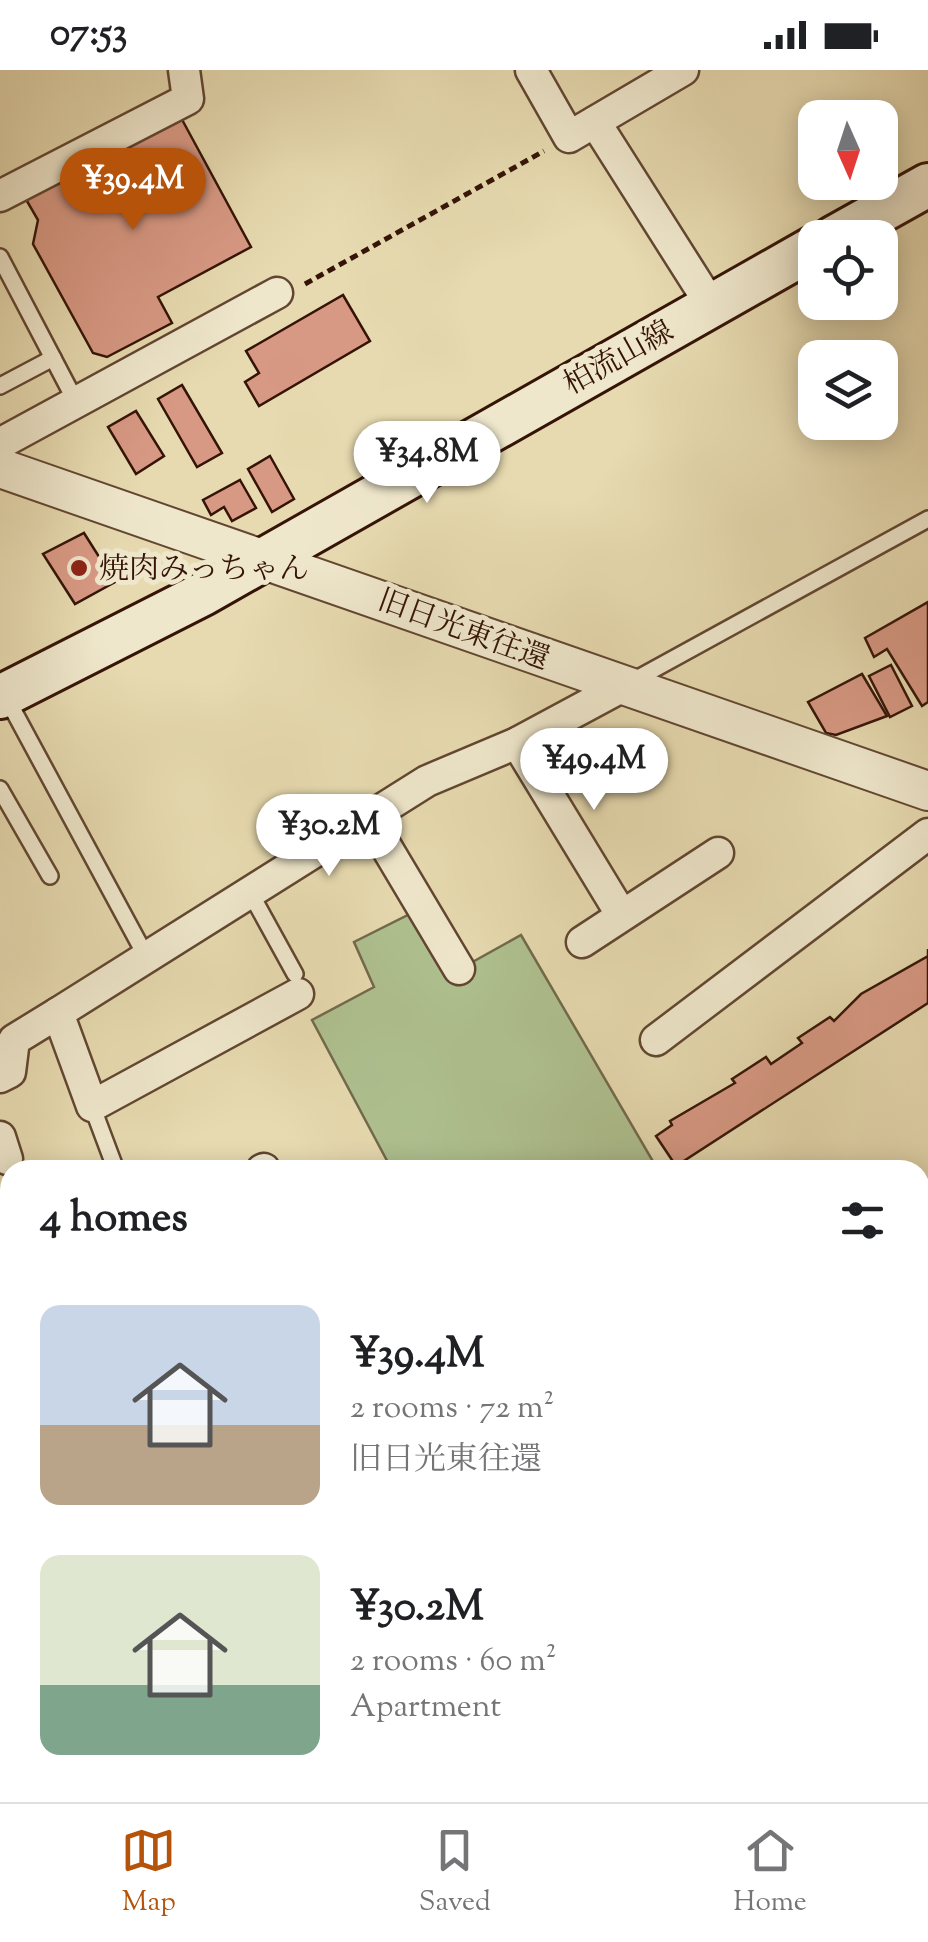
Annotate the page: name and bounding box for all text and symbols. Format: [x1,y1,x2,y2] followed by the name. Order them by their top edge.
[50,8,127,62] text: 07:53
[798,100,898,200] north arrow
[798,100,898,440] map controls
[52,148,214,233] pin: ¥39.4M
[82,157,184,203] text: ¥39.4M
[798,220,898,320] button: locate
[556,311,682,407] street label: 柏流山線
[798,340,898,440] button: layers
[346,421,508,506] pin: ¥34.8M
[376,430,478,476] text: ¥34.8M
[99,549,309,592] place label: 焼肉みっちゃん
[68,557,90,579] marker: 焼肉みっちゃん
[371,580,555,682] street label: 旧日光東往還
[513,728,675,813] pin: ¥49.4M
[542,737,646,783] text: ¥49.4M
[248,794,410,879] pin: ¥30.2M
[278,803,380,849] text: ¥30.2M
[40,1190,188,1250] text: 4 homes
[835,1193,890,1248] icon: filters
[350,1326,484,1386] text: ¥39.4M
[120,1345,240,1465] icon: home
[350,1386,554,1432] text: 2 rooms · 72 m²
[350,1438,542,1484] text: 旧日光東往還
[350,1579,484,1639] text: ¥30.2M
[120,1595,240,1715] icon: home
[350,1639,556,1685] text: 2 rooms · 60 m²
[350,1685,501,1731] text: Apartment
[121,1823,176,1923] tab: Map
[419,1823,491,1923] tab: Saved
[733,1823,807,1923] tab: Home

